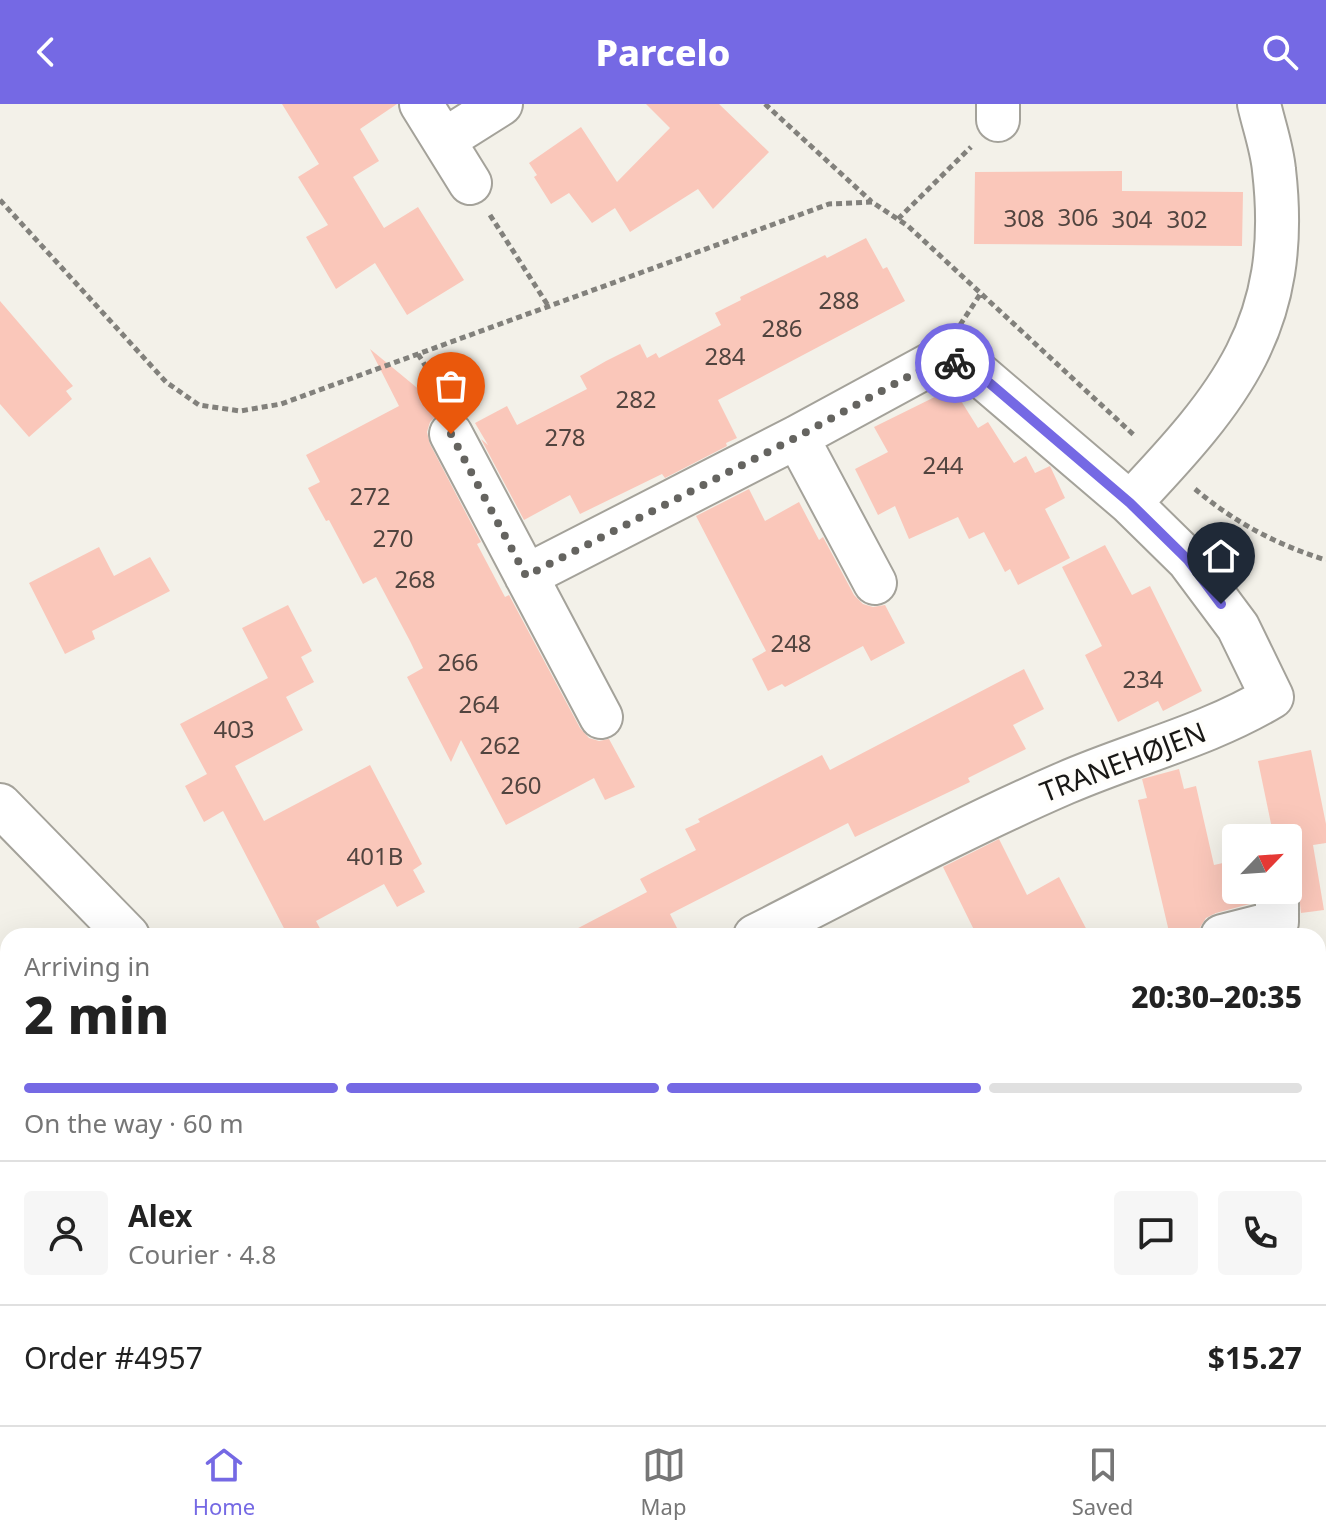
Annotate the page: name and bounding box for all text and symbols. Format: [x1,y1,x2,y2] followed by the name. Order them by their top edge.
[596,28,730,77] text: Parcelo
[24,30,68,74] icon: back
[1258,30,1302,74] icon: search
[1057,200,1099,233] house number: 306
[1003,201,1045,234] house number: 308
[1111,202,1153,235] house number: 304
[1166,202,1208,235] house number: 302
[818,283,860,316] house number: 288
[761,311,803,344] house number: 286
[915,323,995,403] courier
[704,339,746,372] house number: 284
[933,341,977,385] icon: bike
[417,352,485,434] pin
[429,364,473,408] icon: bag
[615,382,657,415] house number: 282
[544,420,586,453] house number: 278
[922,448,964,481] house number: 244
[349,479,391,512] house number: 272
[372,521,414,554] house number: 270
[1187,522,1255,604] pin
[1199,534,1243,578] icon: home
[394,562,436,595] house number: 268
[770,626,812,659] house number: 248
[437,645,479,678] house number: 266
[1122,662,1164,695] house number: 234
[458,687,500,720] house number: 264
[213,712,255,745] house number: 403
[1034,712,1211,810] street label: TRANEHØJEN
[479,728,521,761] house number: 262
[500,768,542,801] house number: 260
[1222,824,1302,904] north arrow
[1222,824,1302,904] map controls
[347,839,403,872] house number: 401B
[24,948,150,984] text: Arriving in
[1131,976,1302,1017] text: 20:30–20:35
[24,978,169,1049] text: 2 min
[24,1105,244,1141] text: On the way · 60 m
[24,1191,108,1275] button: person
[1114,1191,1198,1275] button: chat
[1218,1191,1302,1275] button: phone
[128,1195,192,1236] text: Alex
[128,1236,276,1272] text: Courier · 4.8
[24,1337,203,1378] text: Order #4957
[1208,1337,1302,1378] text: $15.27
[193,1443,255,1521] tab: Home
[641,1443,686,1521] tab: Map
[1072,1443,1133,1521] tab: Saved

